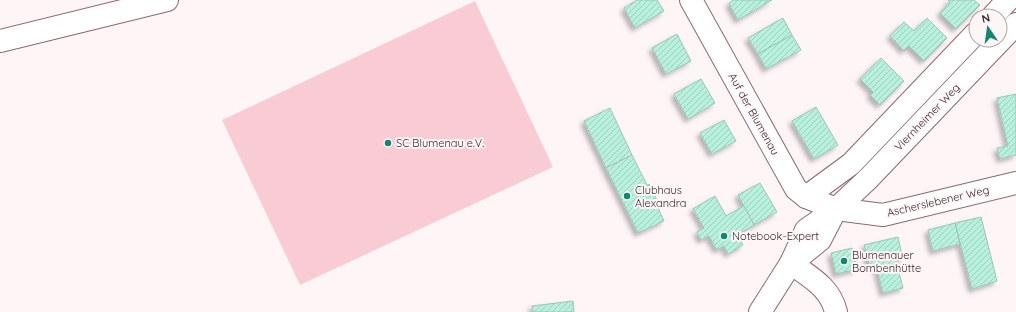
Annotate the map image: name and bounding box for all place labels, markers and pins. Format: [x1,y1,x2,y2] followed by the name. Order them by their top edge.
[396,136,484,150] place label: SC Blumenau e.V.
[383,138,393,148] marker: SC Blumenau e.V.
[635,183,686,210] place label: Clubhaus Alexandra
[622,191,632,201] marker: Clubhaus Alexandra
[732,229,819,243] place label: Notebook-Expert
[719,231,729,241] marker: Notebook-Expert
[852,248,921,275] place label: Blumenauer Bombenhütte
[839,256,849,266] marker: Blumenauer Bombenhütte

